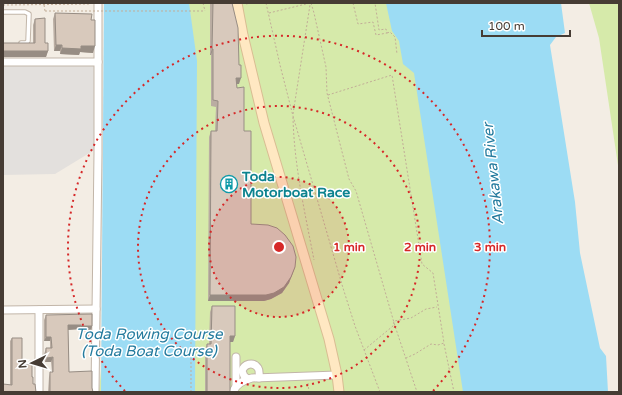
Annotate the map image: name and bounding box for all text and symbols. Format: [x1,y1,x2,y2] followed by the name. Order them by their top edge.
[482,12,570,38] scale bar
[488,19,525,33] text: 100 m
[478,120,507,226] water label: Arakawa River
[241,168,350,201] place label: Toda Motorboat Race
[219,174,239,194] building icon: Toda Motorboat Race
[272,240,286,254] centre of rings
[333,240,365,254] text: 1 min
[404,240,436,254] text: 2 min
[474,240,506,254] text: 3 min
[76,325,224,360] water label: Toda Rowing Course (Toda Boat Course)
[12,343,52,383] north arrow
[16,359,29,369] text: N

